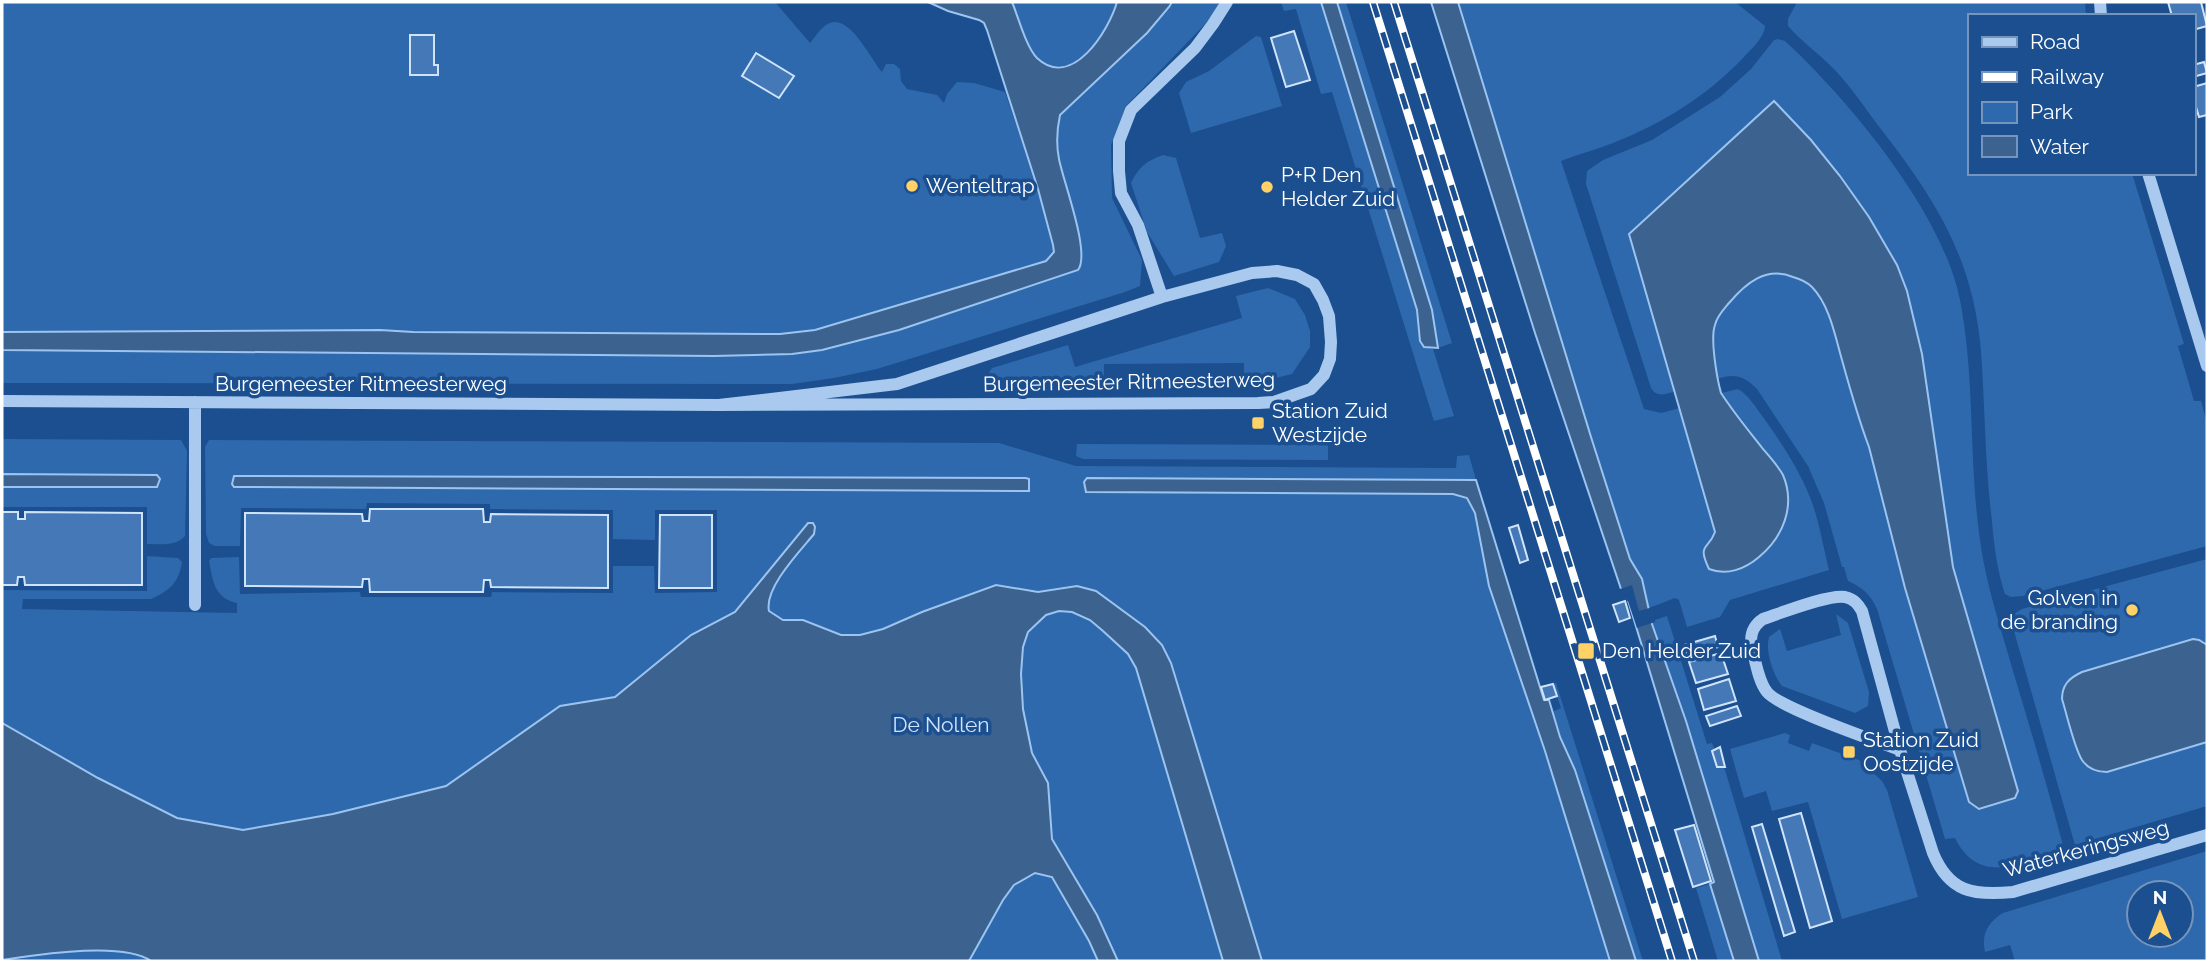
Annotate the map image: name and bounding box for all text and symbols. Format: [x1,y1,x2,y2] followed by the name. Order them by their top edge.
[1968,14,2195,175] legend
[2030,29,2080,54] text: Road
[2030,64,2104,89] text: Railway
[2030,99,2073,124] text: Park
[2030,134,2089,159] text: Water
[1281,162,1395,211] place label: P+R Den Helder Zuid
[926,173,1035,198] place label: Wenteltrap
[904,178,920,194] marker: Wenteltrap
[1259,179,1275,195] marker: P+R Den Helder Zuid
[983,366,1275,397] street label: Burgemeester Ritmeesterweg
[215,371,507,396] street label: Burgemeester Ritmeesterweg
[1272,398,1388,447] place label: Station Zuid Westzijde
[1250,415,1266,431] marker: Station Zuid Westzijde
[2000,585,2118,634] place label: Golven in de branding
[2124,602,2140,618] marker: Golven in de branding
[1602,638,1761,663] place label: Den Helder Zuid
[1576,641,1596,661] marker: Den Helder Zuid
[892,712,990,737] park label: De Nollen
[1863,727,1979,776] place label: Station Zuid Oostzijde
[1841,744,1857,760] marker: Station Zuid Oostzijde
[2000,814,2172,883] street label: Waterkeringsweg
[2125,879,2195,949] north arrow
[2153,886,2167,908] text: N

